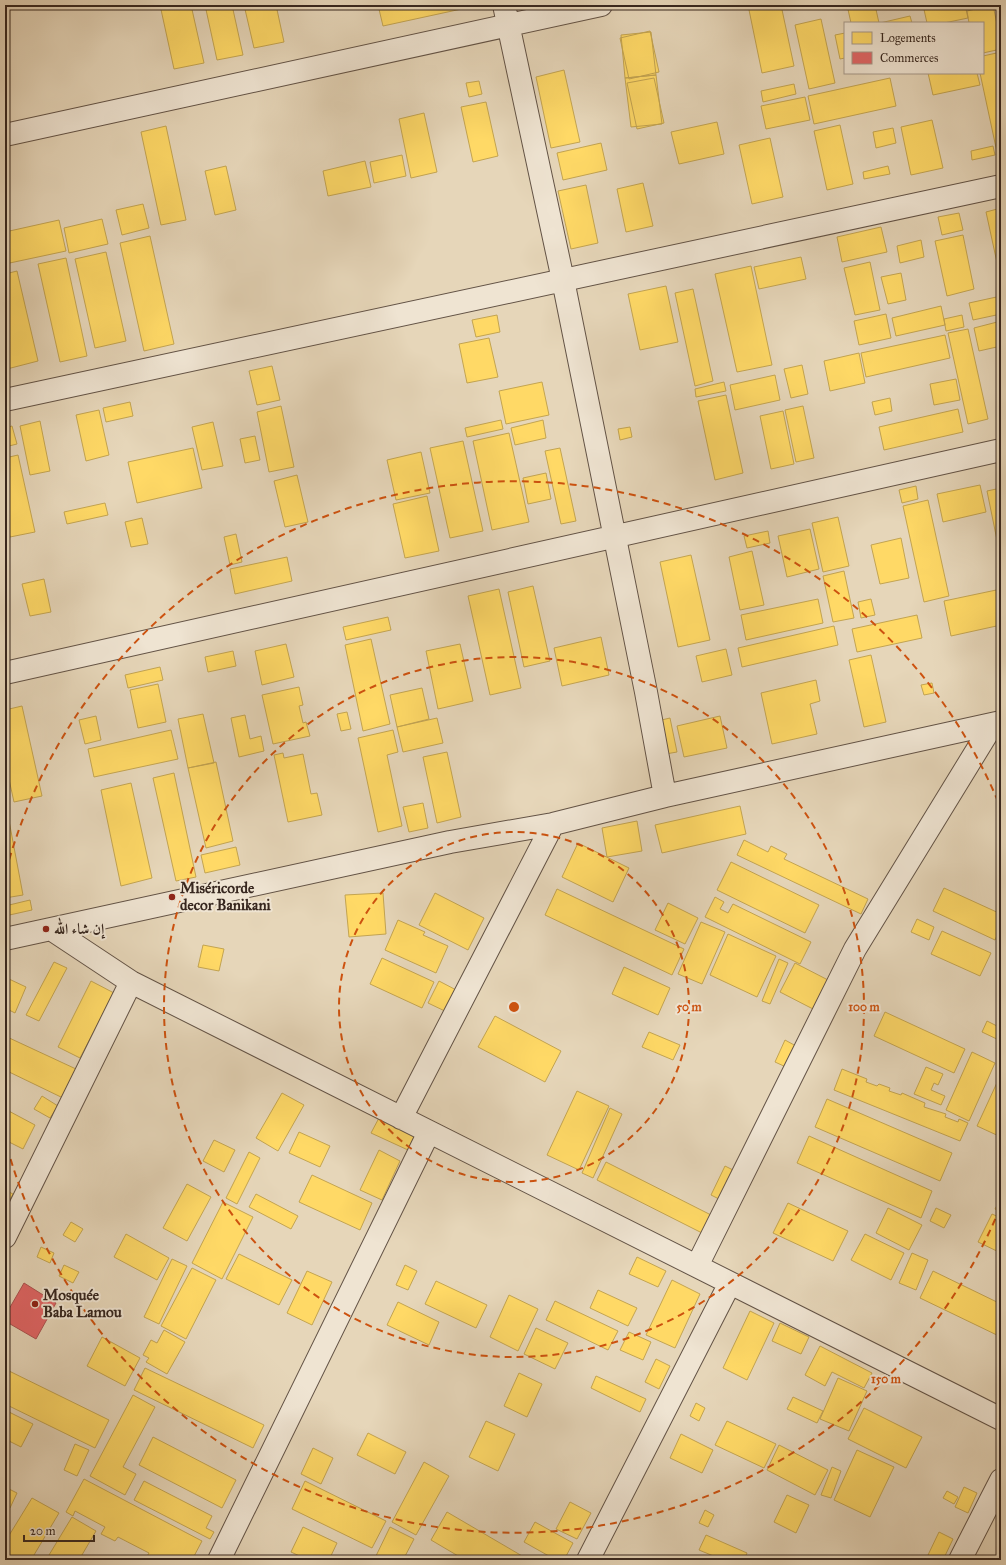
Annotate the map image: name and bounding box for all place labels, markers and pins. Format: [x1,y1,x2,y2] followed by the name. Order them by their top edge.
[180,879,271,914] place label: Miséricorde decor Banikani
[167,892,177,902] marker: Miséricorde decor Banikani
[54,917,106,939] place label: إن شاء الله
[41,924,51,934] marker: إن شاء الله
[507,1000,521,1014] centre of rings
[43,1286,122,1321] place label: Mosquée Baba Lamou
[30,1299,40,1309] marker: Mosquée Baba Lamou

